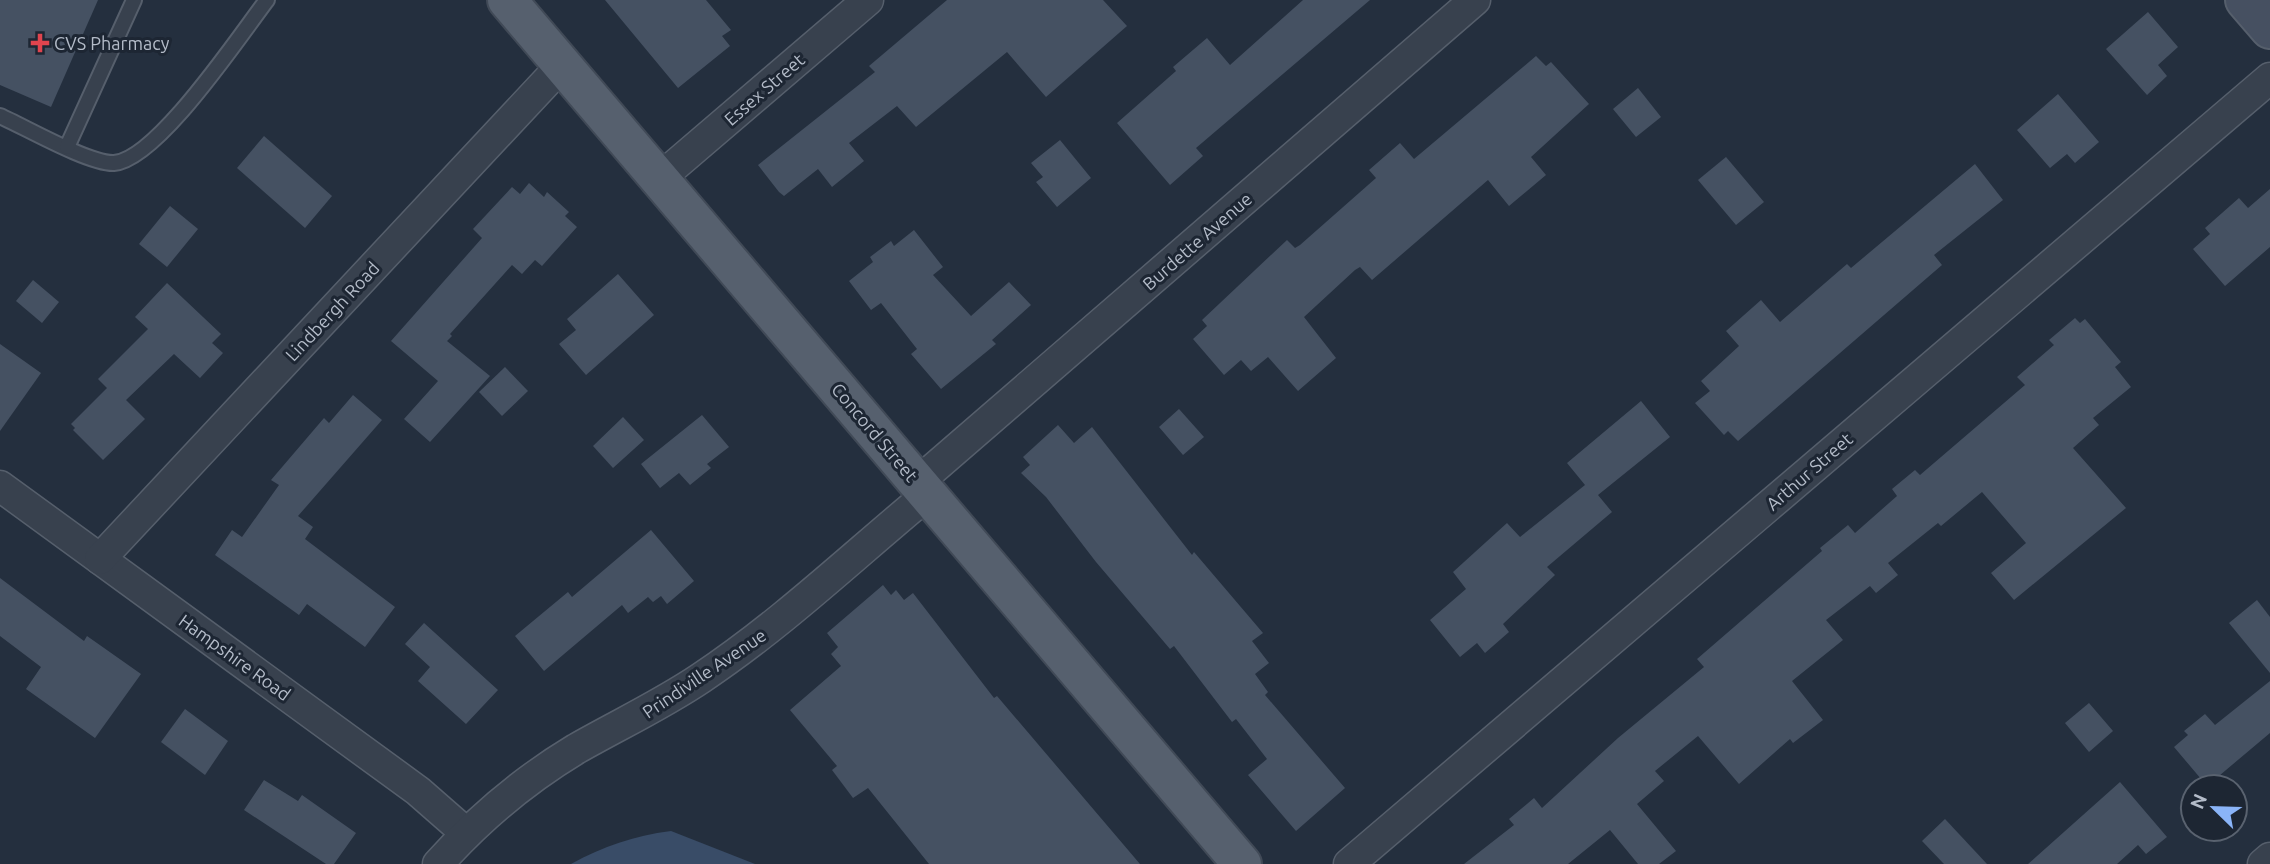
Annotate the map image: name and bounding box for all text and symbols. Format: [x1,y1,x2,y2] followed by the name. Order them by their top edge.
[54,33,170,53] place label: CVS Pharmacy
[32,35,48,51] marker: CVS Pharmacy
[720,49,808,129] street label: Essex Street
[1138,188,1256,294] street label: Burdette Avenue
[281,257,383,365] street label: Lindbergh Road
[828,379,922,485] street label: Concord Street
[1762,428,1856,514] street label: Arthur Street
[175,610,295,704] street label: Hampshire Road
[639,624,769,722] street label: Prindiville Avenue
[2179,773,2249,843] north arrow
[2185,791,2211,812] text: N

